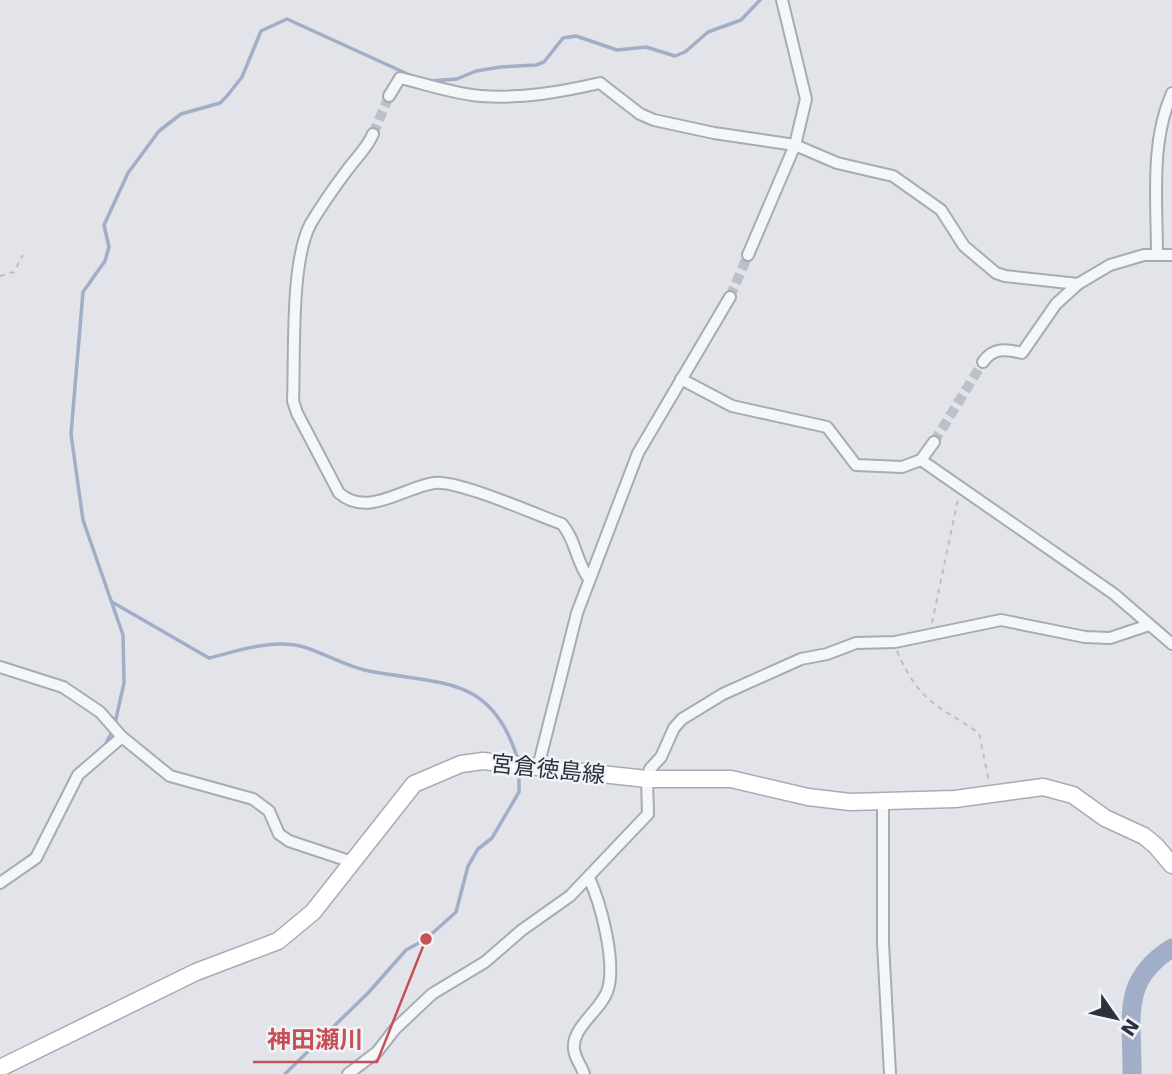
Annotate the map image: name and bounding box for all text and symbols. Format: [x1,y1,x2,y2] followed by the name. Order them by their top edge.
[489,750,607,788] street label: 宮倉徳島線
[1081,983,1151,1053] north arrow
[1117,1015,1144,1040] text: N
[253,1017,377,1062] callout: 神田瀬川
[267,1026,363,1054] text: 神田瀬川

